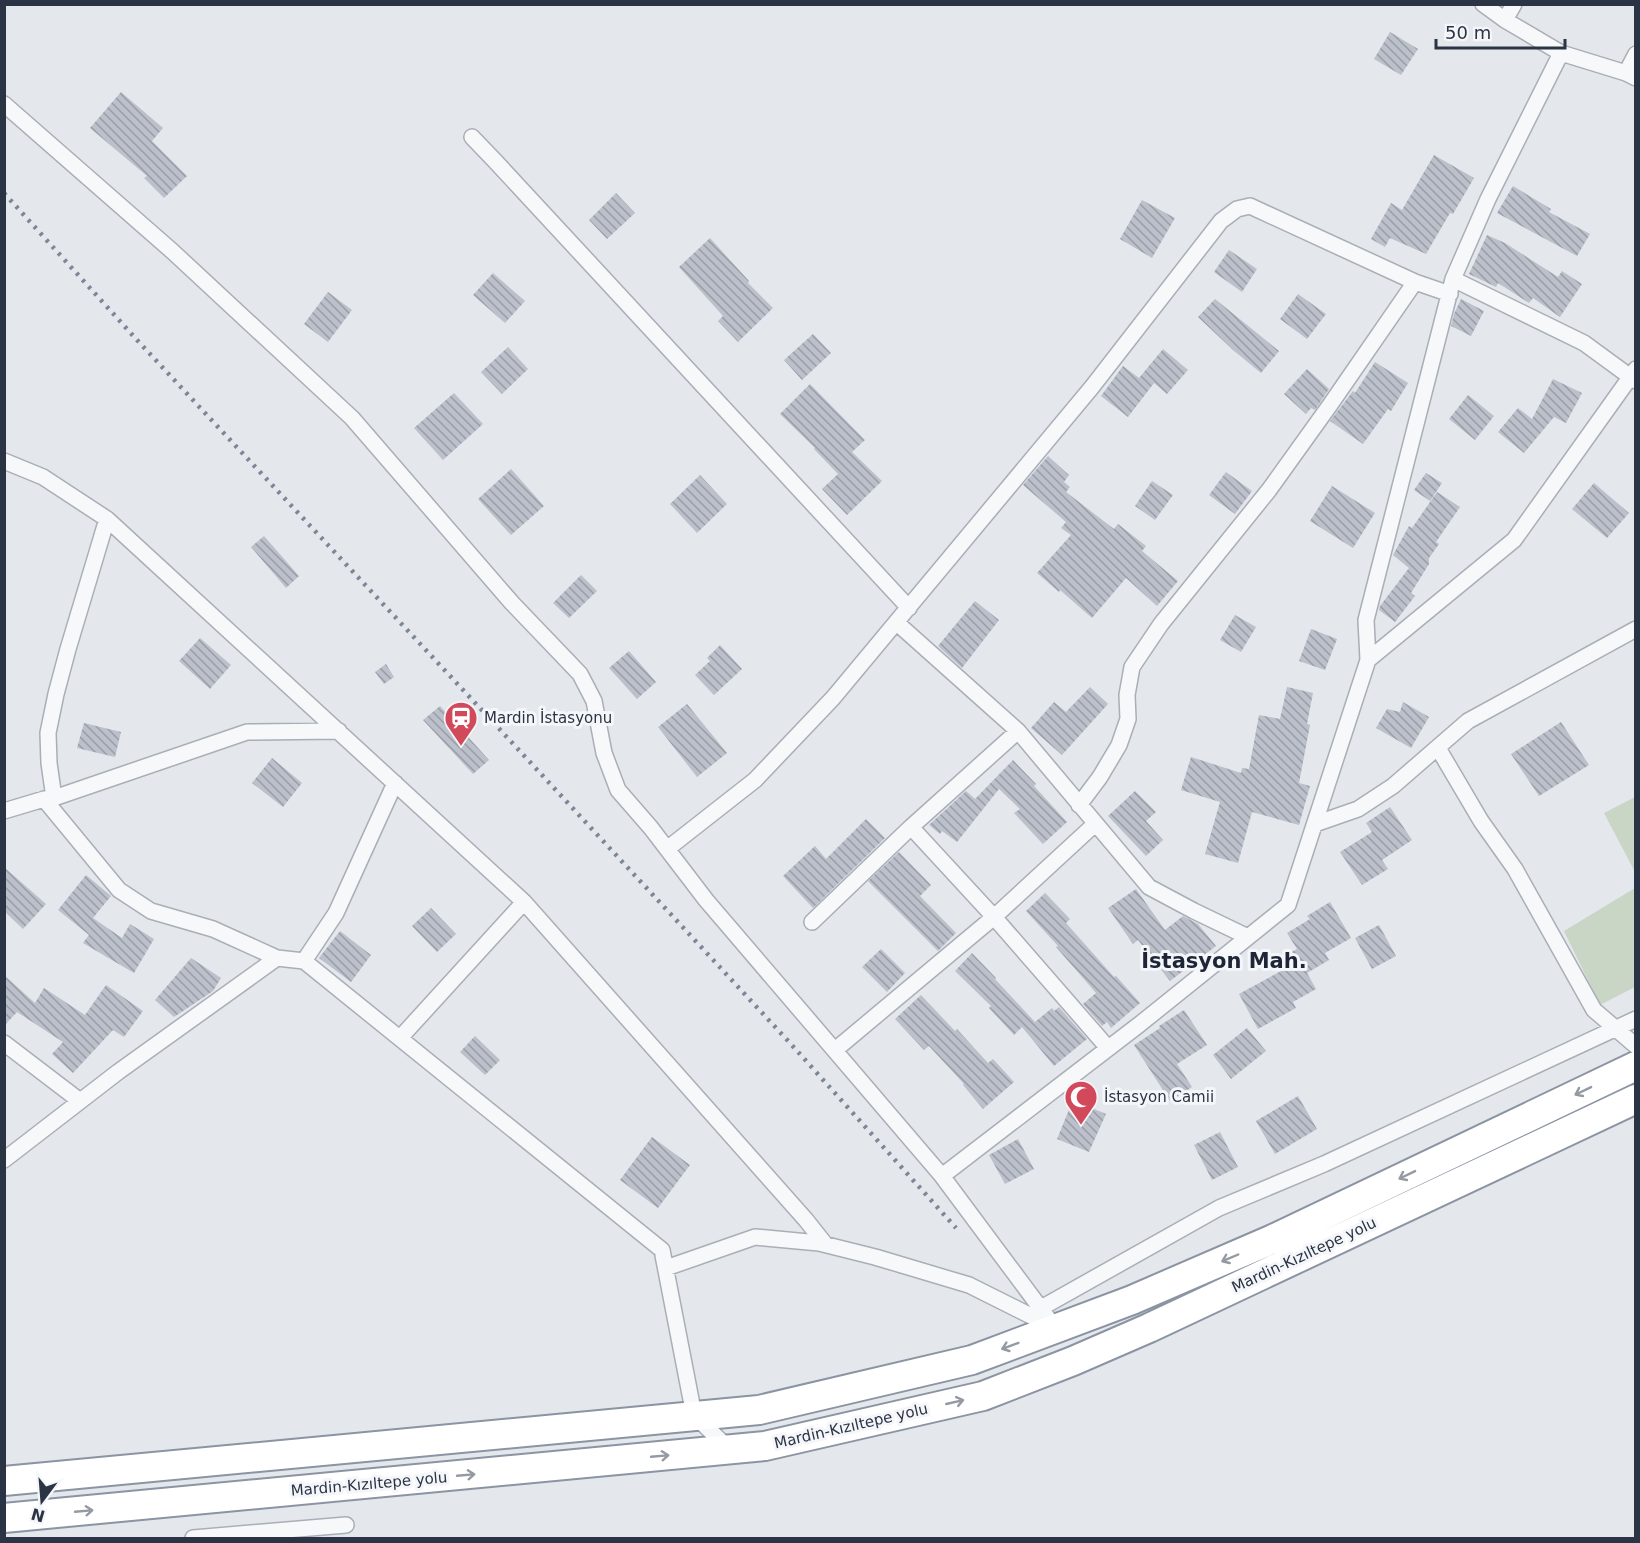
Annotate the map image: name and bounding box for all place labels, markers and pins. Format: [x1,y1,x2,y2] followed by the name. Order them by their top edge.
[443,700,479,747] station icon: Mardin İstasyonu
[484,708,612,727] place label: Mardin İstasyonu
[1063,1079,1099,1126] mosque icon: İstasyon Camii
[1104,1087,1214,1106] place label: İstasyon Camii

